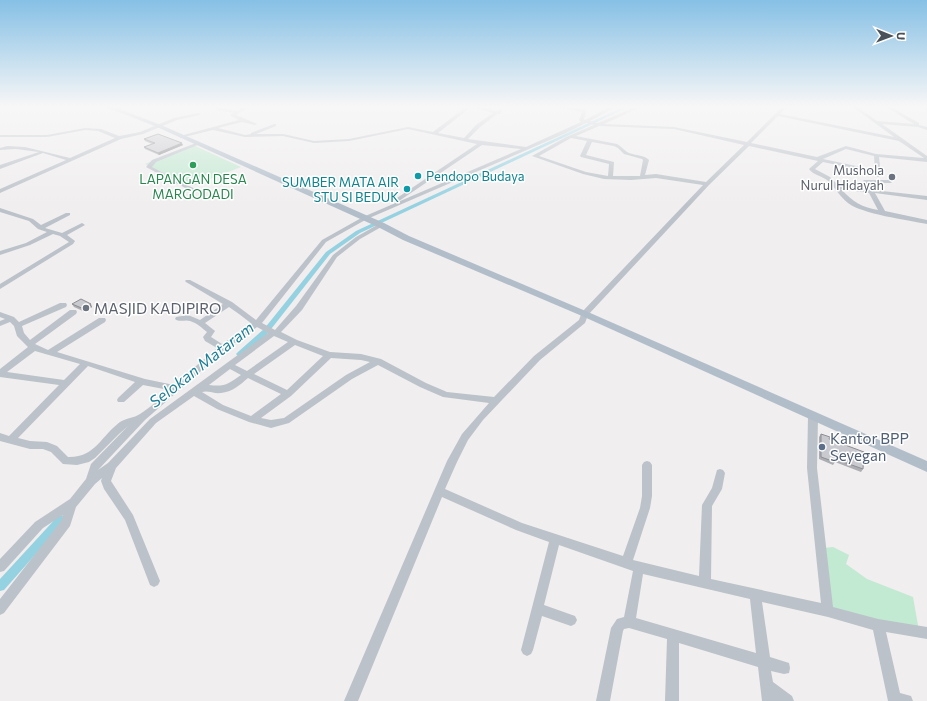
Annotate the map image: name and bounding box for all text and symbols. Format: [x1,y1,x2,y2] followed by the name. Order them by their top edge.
[871,16,911,56] north arrow
[895,32,908,40] text: U
[188,160,198,170] marker: LAPANGAN DESA MARGODADI
[801,162,884,193] place label: Mushola Nurul Hidayah
[426,168,525,184] place label: Pendopo Budaya
[139,171,247,202] place label: LAPANGAN DESA MARGODADI
[413,171,423,181] marker: Pendopo Budaya
[887,172,897,182] marker: Mushola Nurul Hidayah
[282,174,399,205] place label: SUMBER MATA AIR STU SI BEDUK
[402,184,412,194] marker: SUMBER MATA AIR STU SI BEDUK
[94,299,221,317] place label: MASJID KADIPIRO
[81,303,91,313] marker: MASJID KADIPIRO
[145,317,257,411] water label: Selokan Mataram
[830,429,909,464] place label: Kantor BPP Seyegan
[817,442,827,452] marker: Kantor BPP Seyegan

